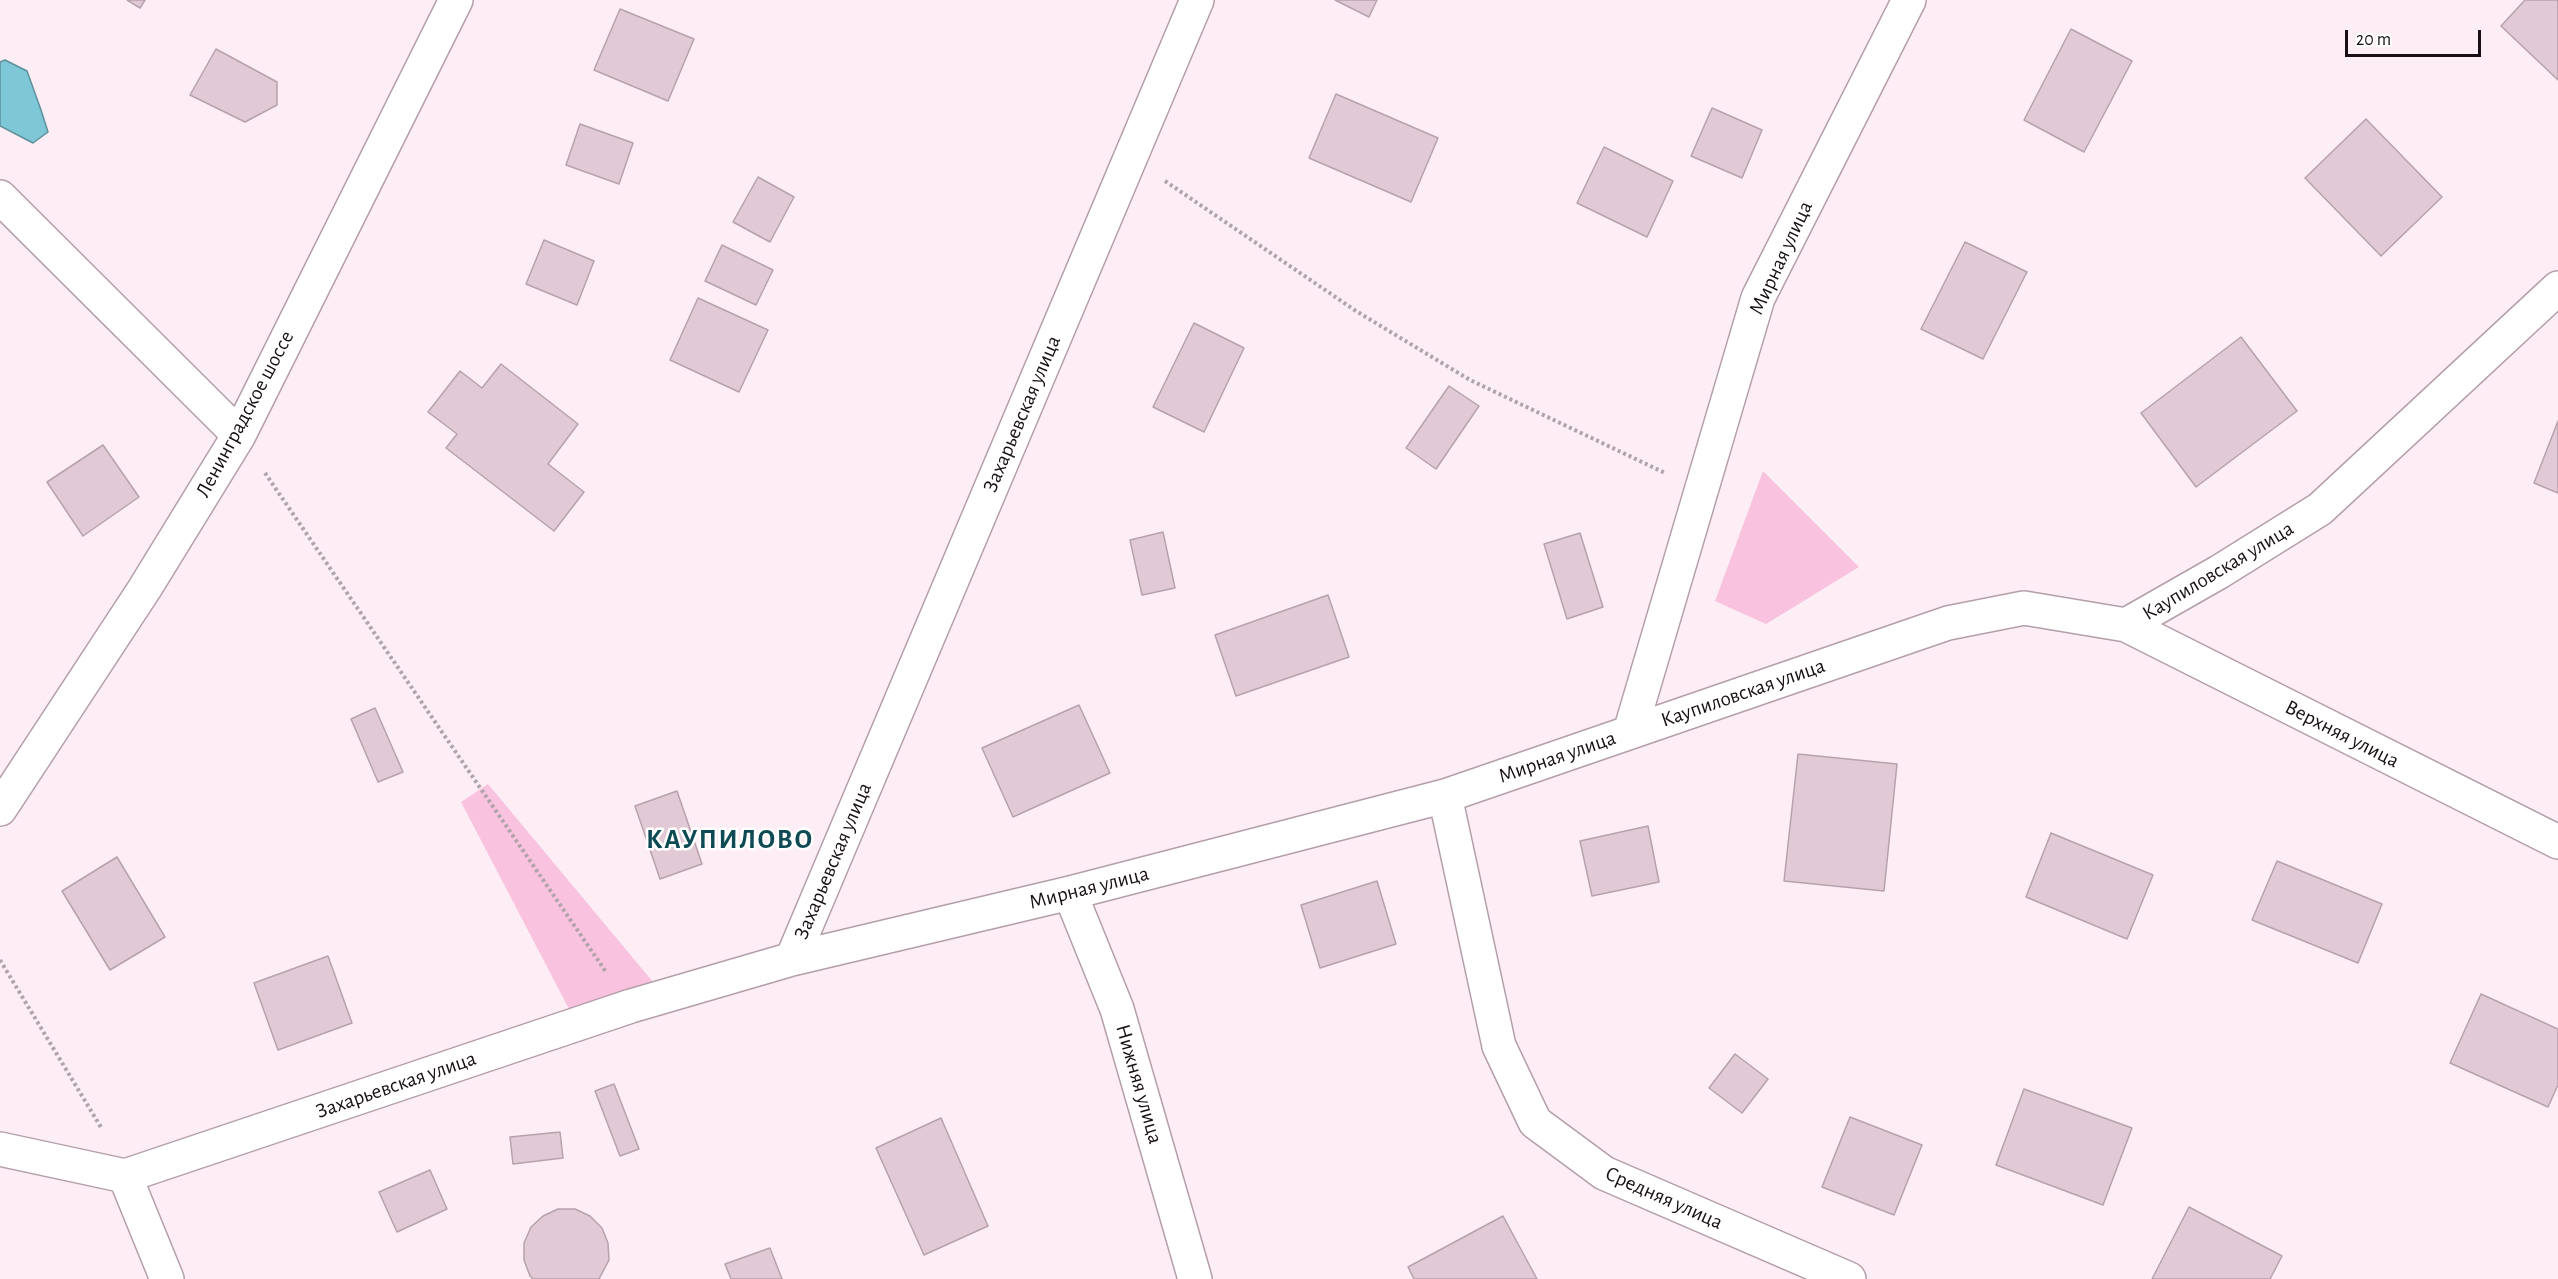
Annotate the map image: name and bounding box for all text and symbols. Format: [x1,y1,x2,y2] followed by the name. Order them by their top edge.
[2348,18,2484,56] scale bar
[2356,31,2391,49] text: 20 m
[1744,197,1818,319] street label: Мирная улица
[190,326,300,502] street label: Ленинградское шоссе
[978,332,1066,496] street label: Захарьевская улица
[2138,516,2298,626] street label: Каупиловская улица
[1658,653,1828,733] street label: Каупиловская улица
[2281,694,2403,774] street label: Верхняя улица
[1495,725,1619,789] street label: Мирная улица
[789,779,877,943] street label: Захарьевская улица
[646,824,814,856] district label: КАУПИЛОВО
[1027,861,1151,915] street label: Мирная улица
[1110,1021,1168,1147] street label: Нижняя улица
[313,1046,479,1124] street label: Захарьевская улица
[1601,1161,1727,1235] street label: Средняя улица

